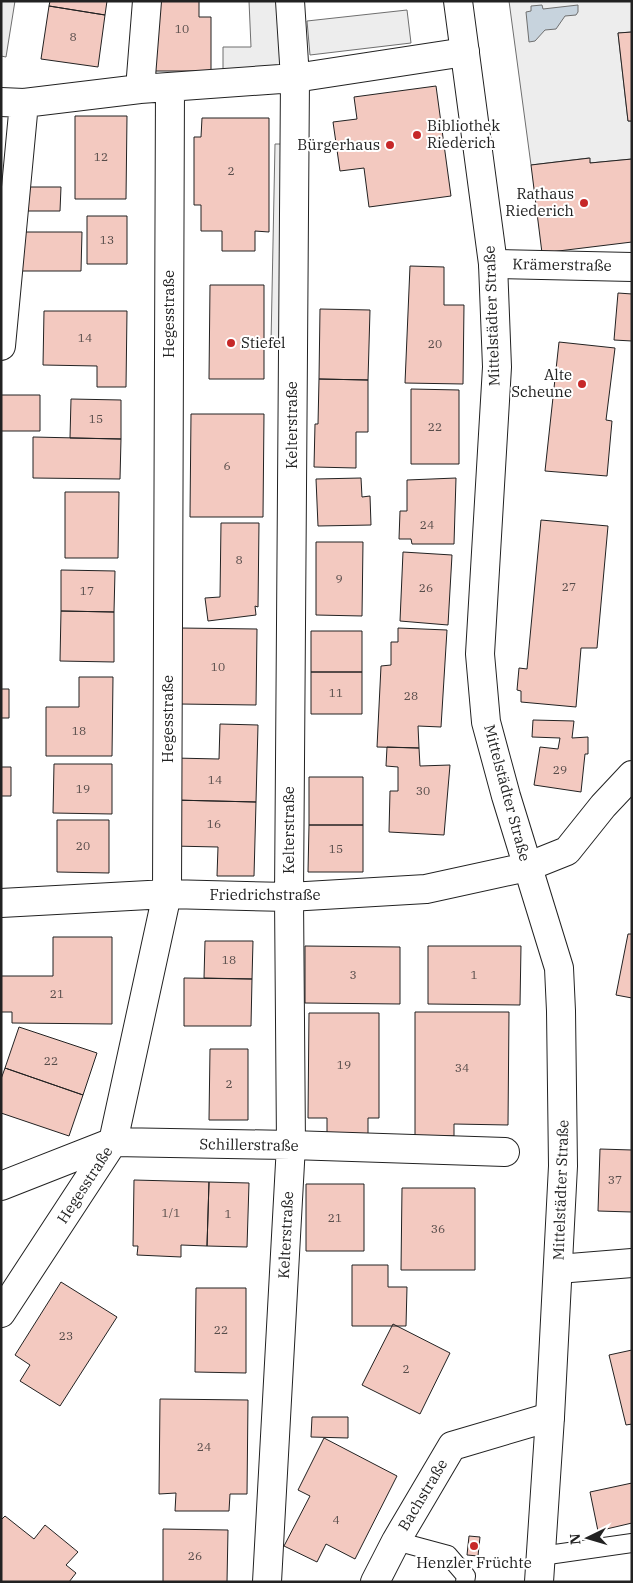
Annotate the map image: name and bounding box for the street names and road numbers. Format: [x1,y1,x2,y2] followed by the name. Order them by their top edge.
[480,245,503,387] street label: Mittelstädter Straße
[512,254,612,275] street label: Krämerstraße
[159,270,178,358] street label: Hegesstraße
[282,381,301,469] street label: Kelterstraße
[158,675,177,763] street label: Hegesstraße
[480,722,535,863] street label: Mittelstädter Straße
[279,786,298,874] street label: Kelterstraße
[209,885,321,904] street label: Friedrichstraße
[549,1119,572,1261] street label: Mittelstädter Straße
[199,1134,299,1155] street label: Schillerstraße
[53,1143,117,1227] street label: Hegesstraße
[274,1191,297,1279] street label: Kelterstraße
[394,1455,451,1534] street label: Bachstraße

